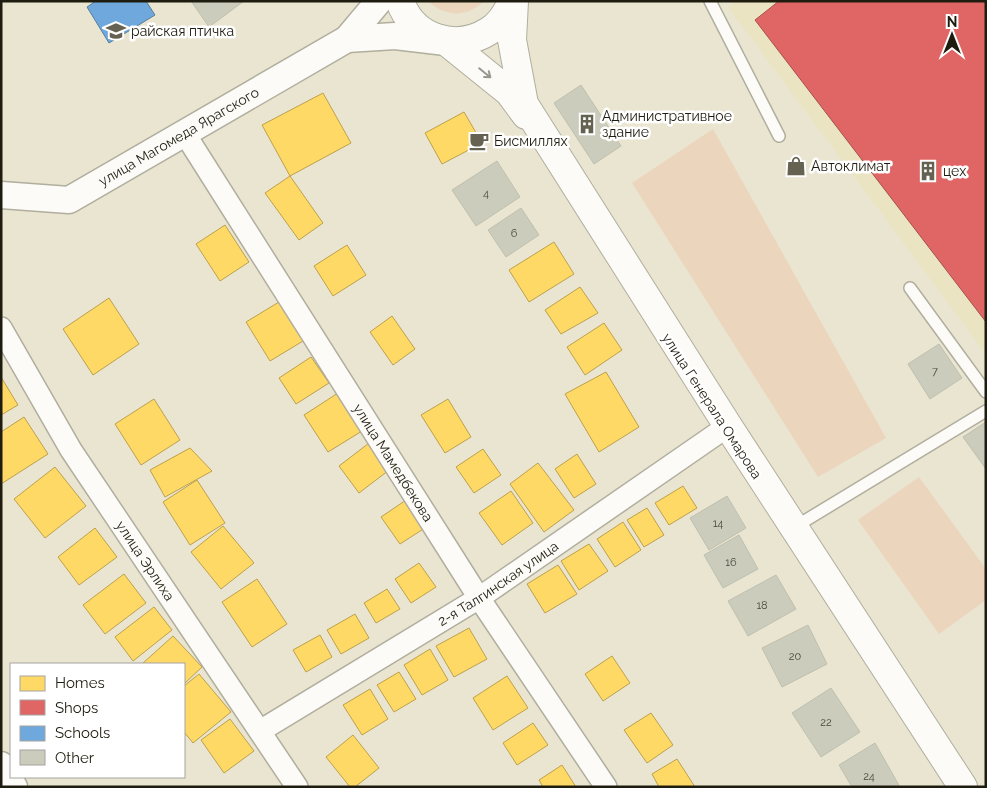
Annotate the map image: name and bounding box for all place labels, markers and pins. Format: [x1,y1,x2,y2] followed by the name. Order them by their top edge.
[105,20,127,42] school or university icon: райская птичка
[131,23,234,39] place label: райская птичка
[602,108,732,140] place label: Административное здание
[576,113,598,135] building icon: Административное здание
[468,130,490,152] cafe icon: Бисмиллях
[494,133,568,149] place label: Бисмиллях
[785,155,807,177] shop icon: Автоклимат
[811,158,891,174] place label: Автоклимат
[917,160,939,182] building icon: цех
[943,163,966,179] place label: цех

